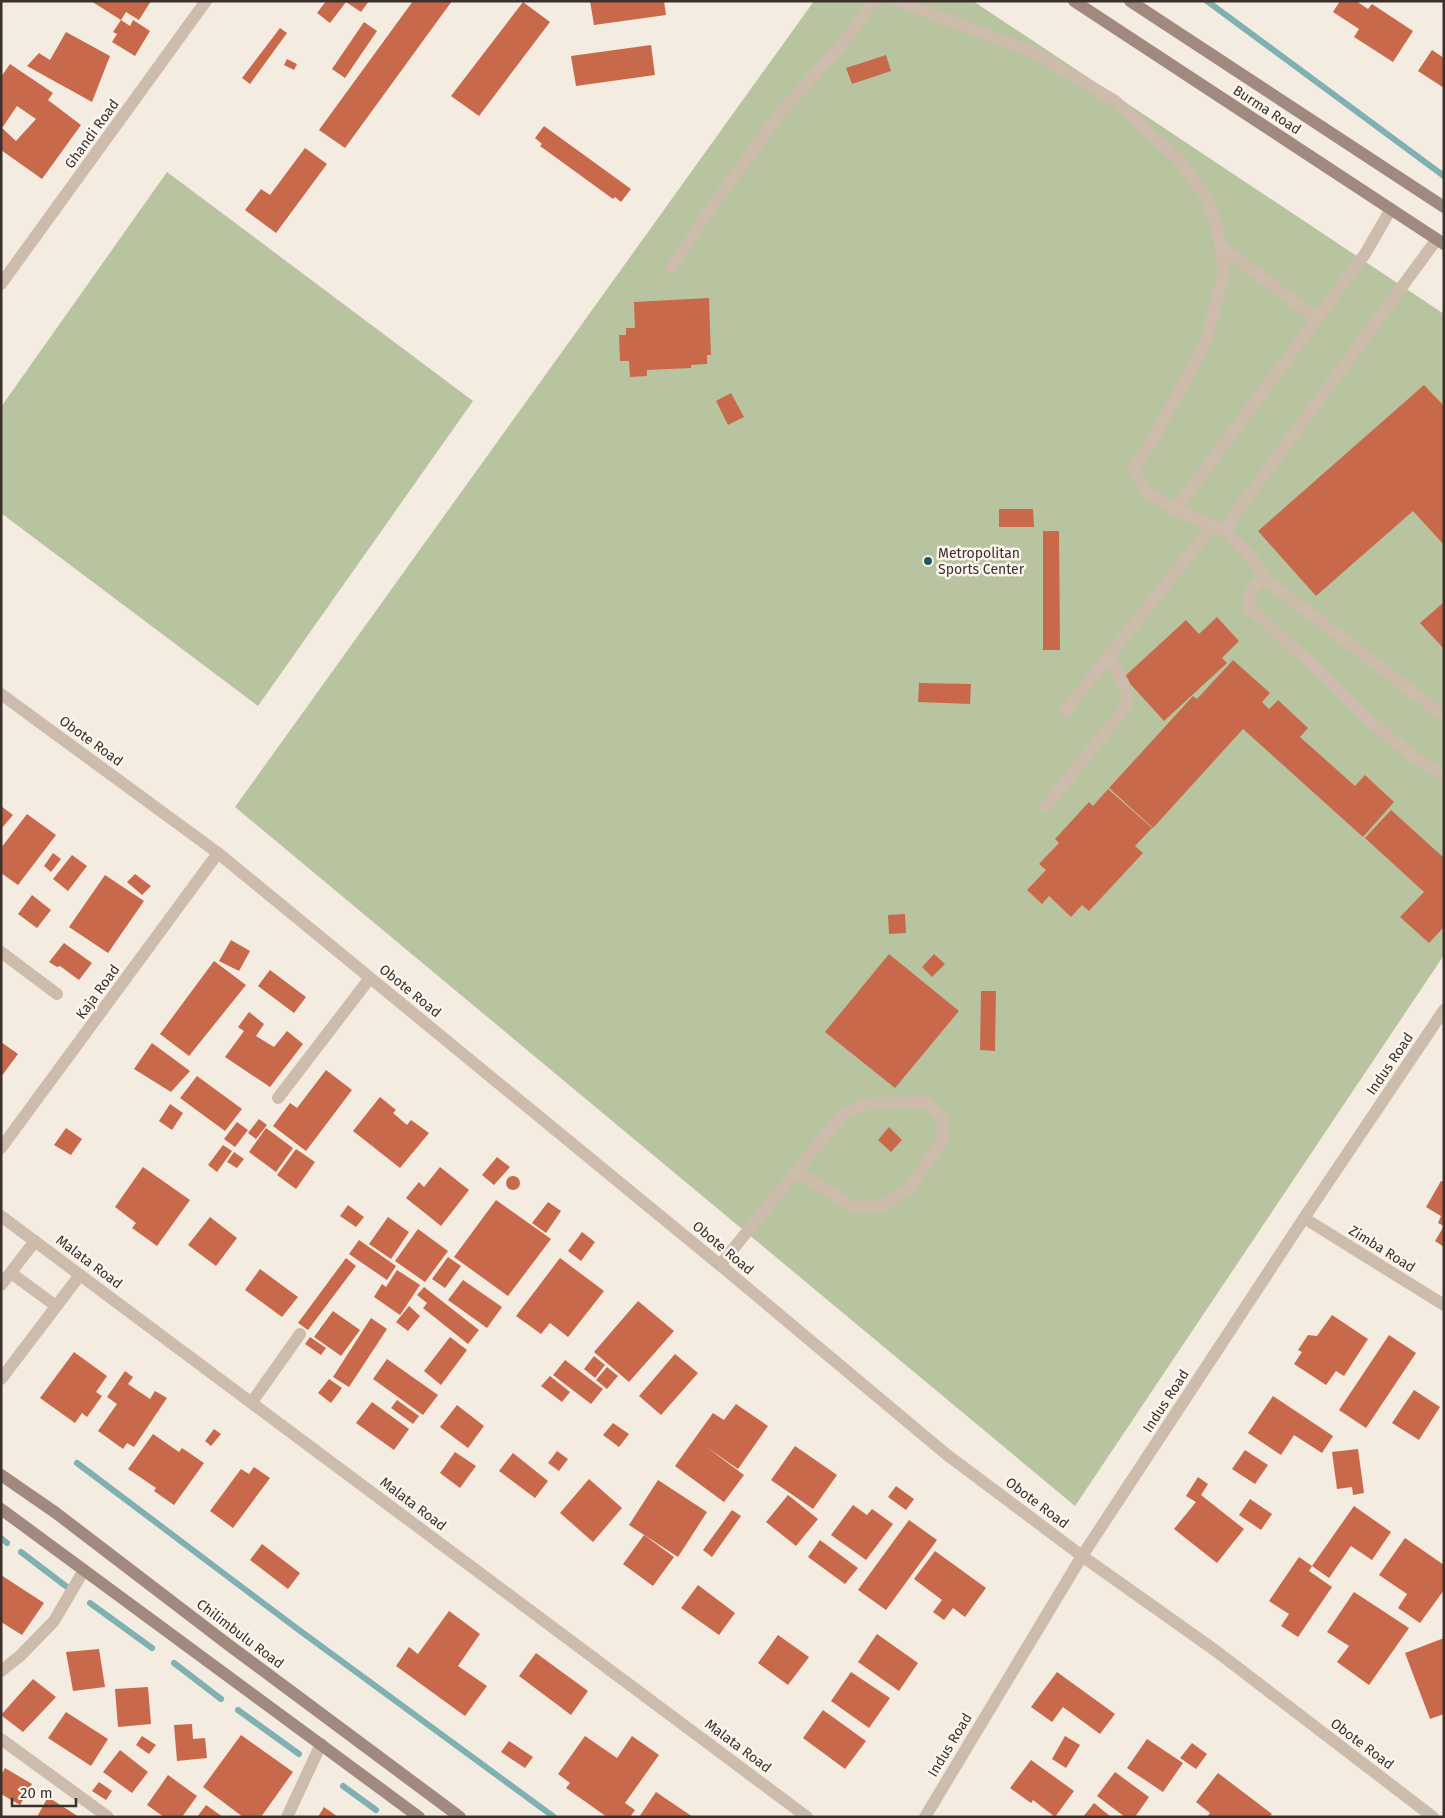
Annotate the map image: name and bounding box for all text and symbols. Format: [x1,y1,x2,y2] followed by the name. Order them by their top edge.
[1230,82,1304,138] street label: Burma Road
[61,96,123,172] street label: Ghandi Road
[938,545,1025,578] place label: Metropolitan Sports Center
[922,555,934,567] marker: Metropolitan Sports Center
[56,712,126,770] street label: Obote Road
[73,961,123,1023] street label: Kaja Road
[376,961,444,1021] street label: Obote Road
[1363,1030,1417,1098] street label: Indus Road
[689,1217,757,1279] street label: Obote Road
[1346,1222,1418,1276] street label: Zimba Road
[53,1232,125,1292] street label: Malata Road
[1139,1366,1193,1436] street label: Indus Road
[377,1474,449,1534] street label: Malata Road
[1002,1474,1072,1532] street label: Obote Road
[193,1596,287,1672] street label: Chilimbulu Road
[924,1710,976,1780] street label: Indus Road
[1327,1715,1397,1773] street label: Obote Road
[702,1716,774,1776] street label: Malata Road
[12,1776,76,1808] scale bar
[20,1784,53,1802] text: 20 m

